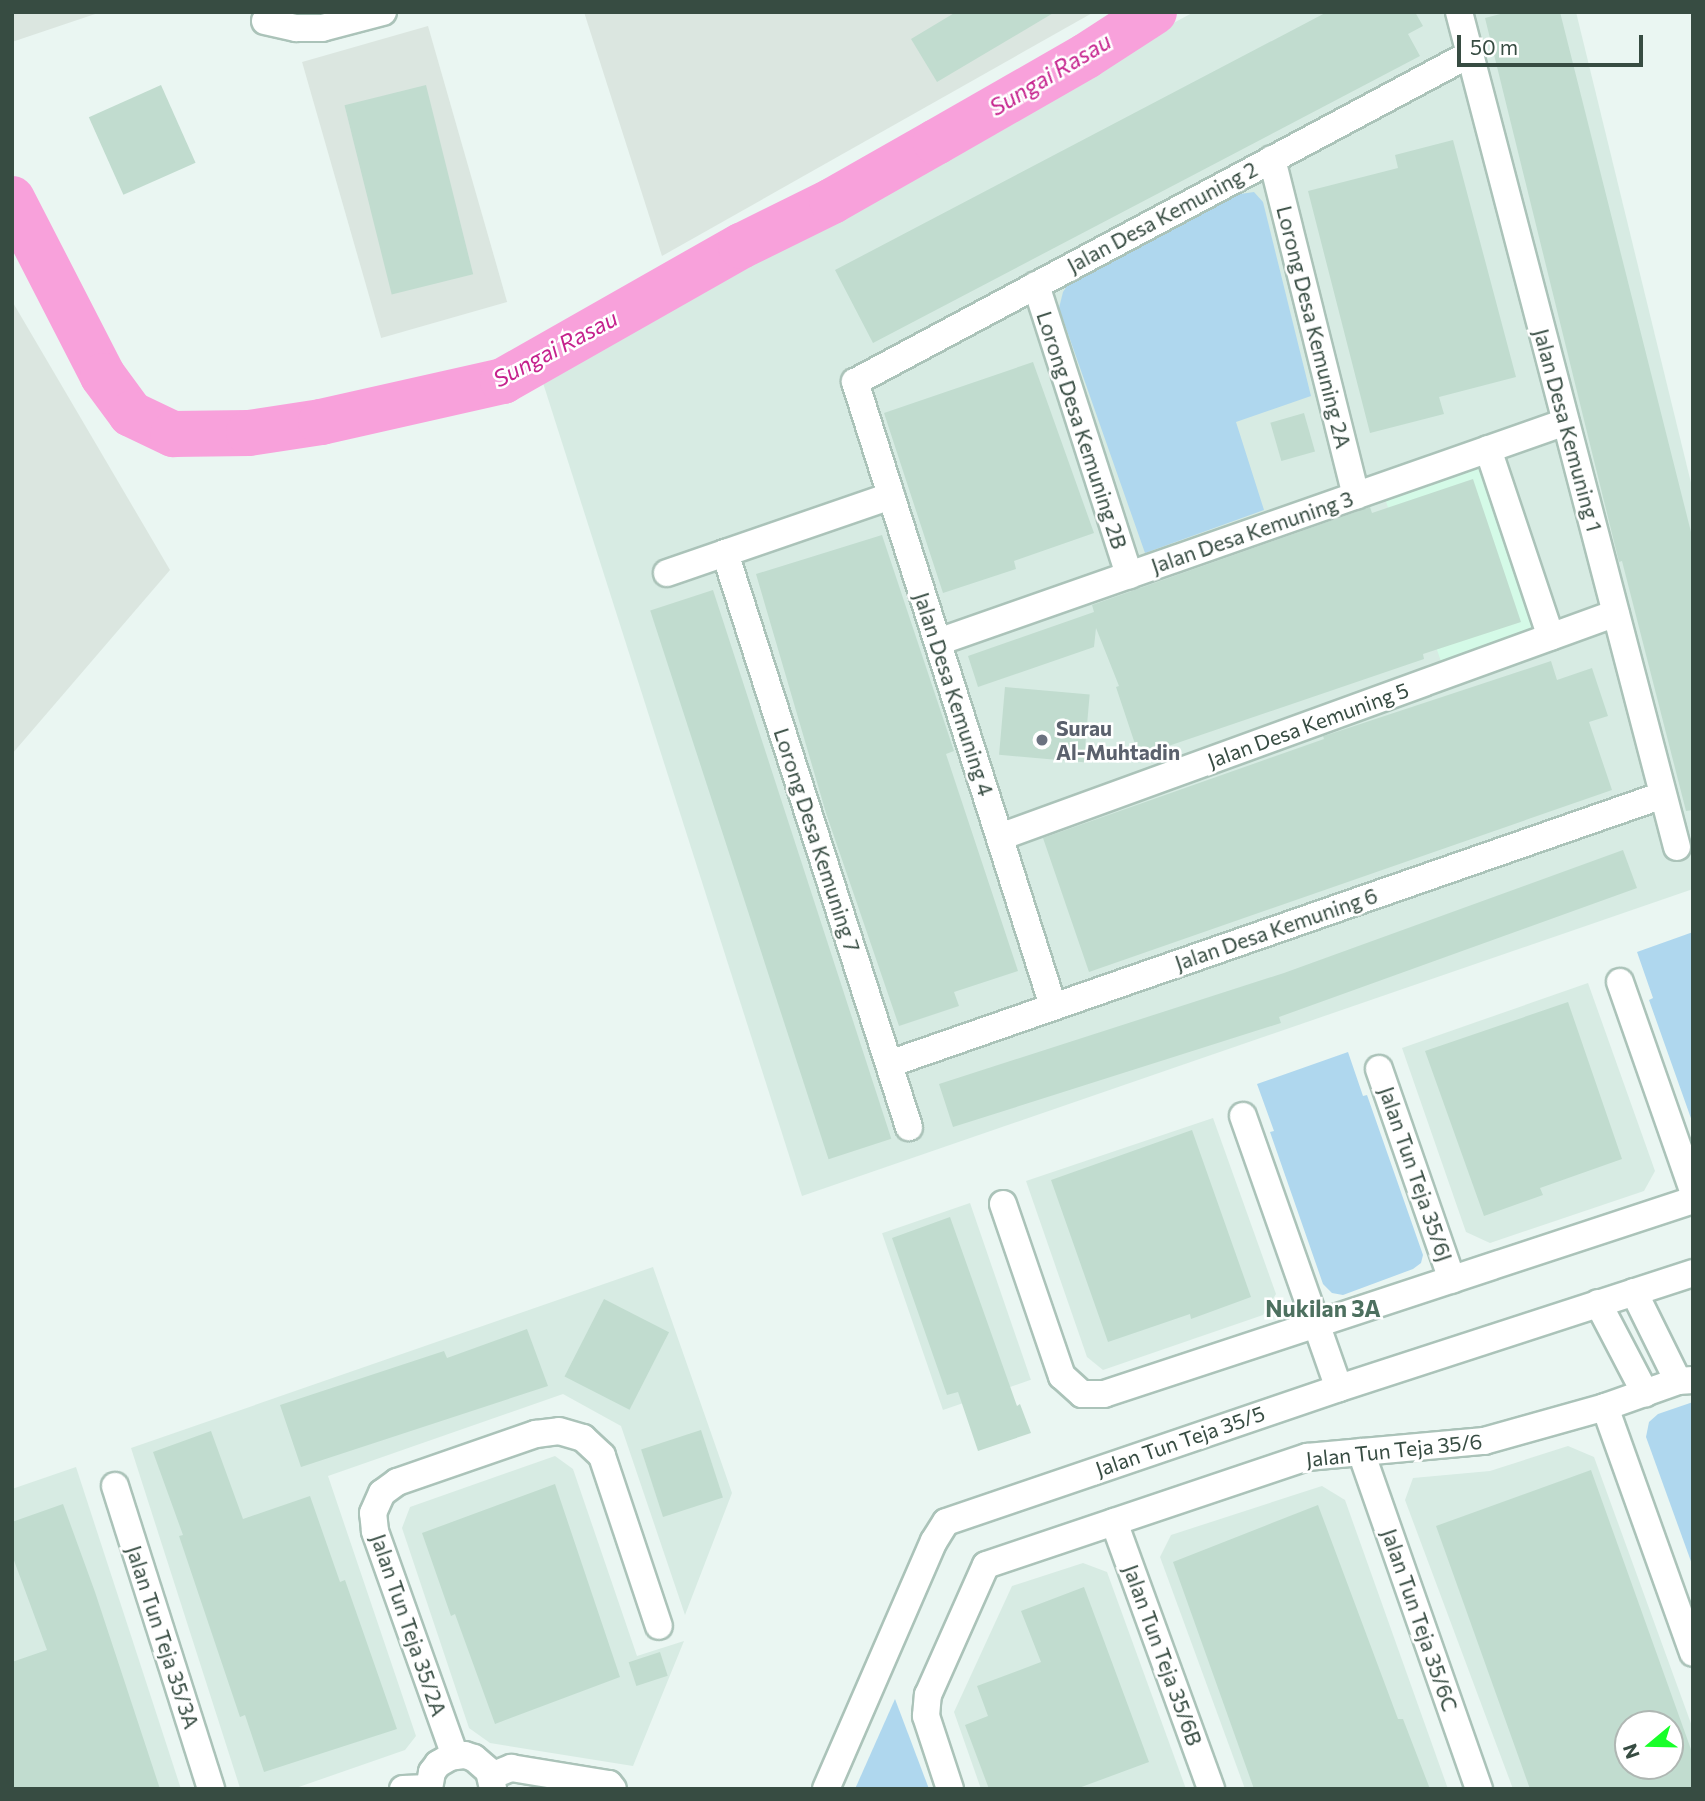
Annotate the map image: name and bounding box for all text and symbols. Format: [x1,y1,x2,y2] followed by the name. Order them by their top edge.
[1460,21,1646,65] scale bar
[984,27,1116,121] water label: Sungai Rasau
[1470,34,1518,59] text: 50 m
[1063,156,1261,278] street label: Jalan Desa Kemuning 2
[1272,203,1356,451] street label: Lorong Desa Kemuning 2A
[488,304,622,392] water label: Sungai Rasau
[1032,308,1132,552] street label: Lorong Desa Kemuning 2B
[1529,326,1607,534] street label: Jalan Desa Kemuning 1
[1148,486,1356,578] street label: Jalan Desa Kemuning 3
[909,589,999,799] street label: Jalan Desa Kemuning 4
[1204,677,1412,773] street label: Jalan Desa Kemuning 5
[1056,715,1180,765] place label: Surau Al-Muhtadin
[769,725,865,955] street label: Lorong Desa Kemuning 7
[1034,732,1050,748] marker: Surau Al-Muhtadin
[1171,882,1381,976] street label: Jalan Desa Kemuning 6
[1374,1083,1458,1265] street label: Jalan Tun Teja 35/6J
[1265,1294,1381,1322] district label: Nukilan 3A
[1092,1400,1268,1482] street label: Jalan Tun Teja 35/5
[1304,1428,1484,1472] street label: Jalan Tun Teja 35/6
[1377,1525,1463,1715] street label: Jalan Tun Teja 35/6C
[366,1530,452,1720] street label: Jalan Tun Teja 35/2A
[121,1542,205,1732] street label: Jalan Tun Teja 35/3A
[1119,1561,1207,1749] street label: Jalan Tun Teja 35/6B
[1614,1710,1684,1780] north arrow
[1617,1741,1644,1762] text: N

